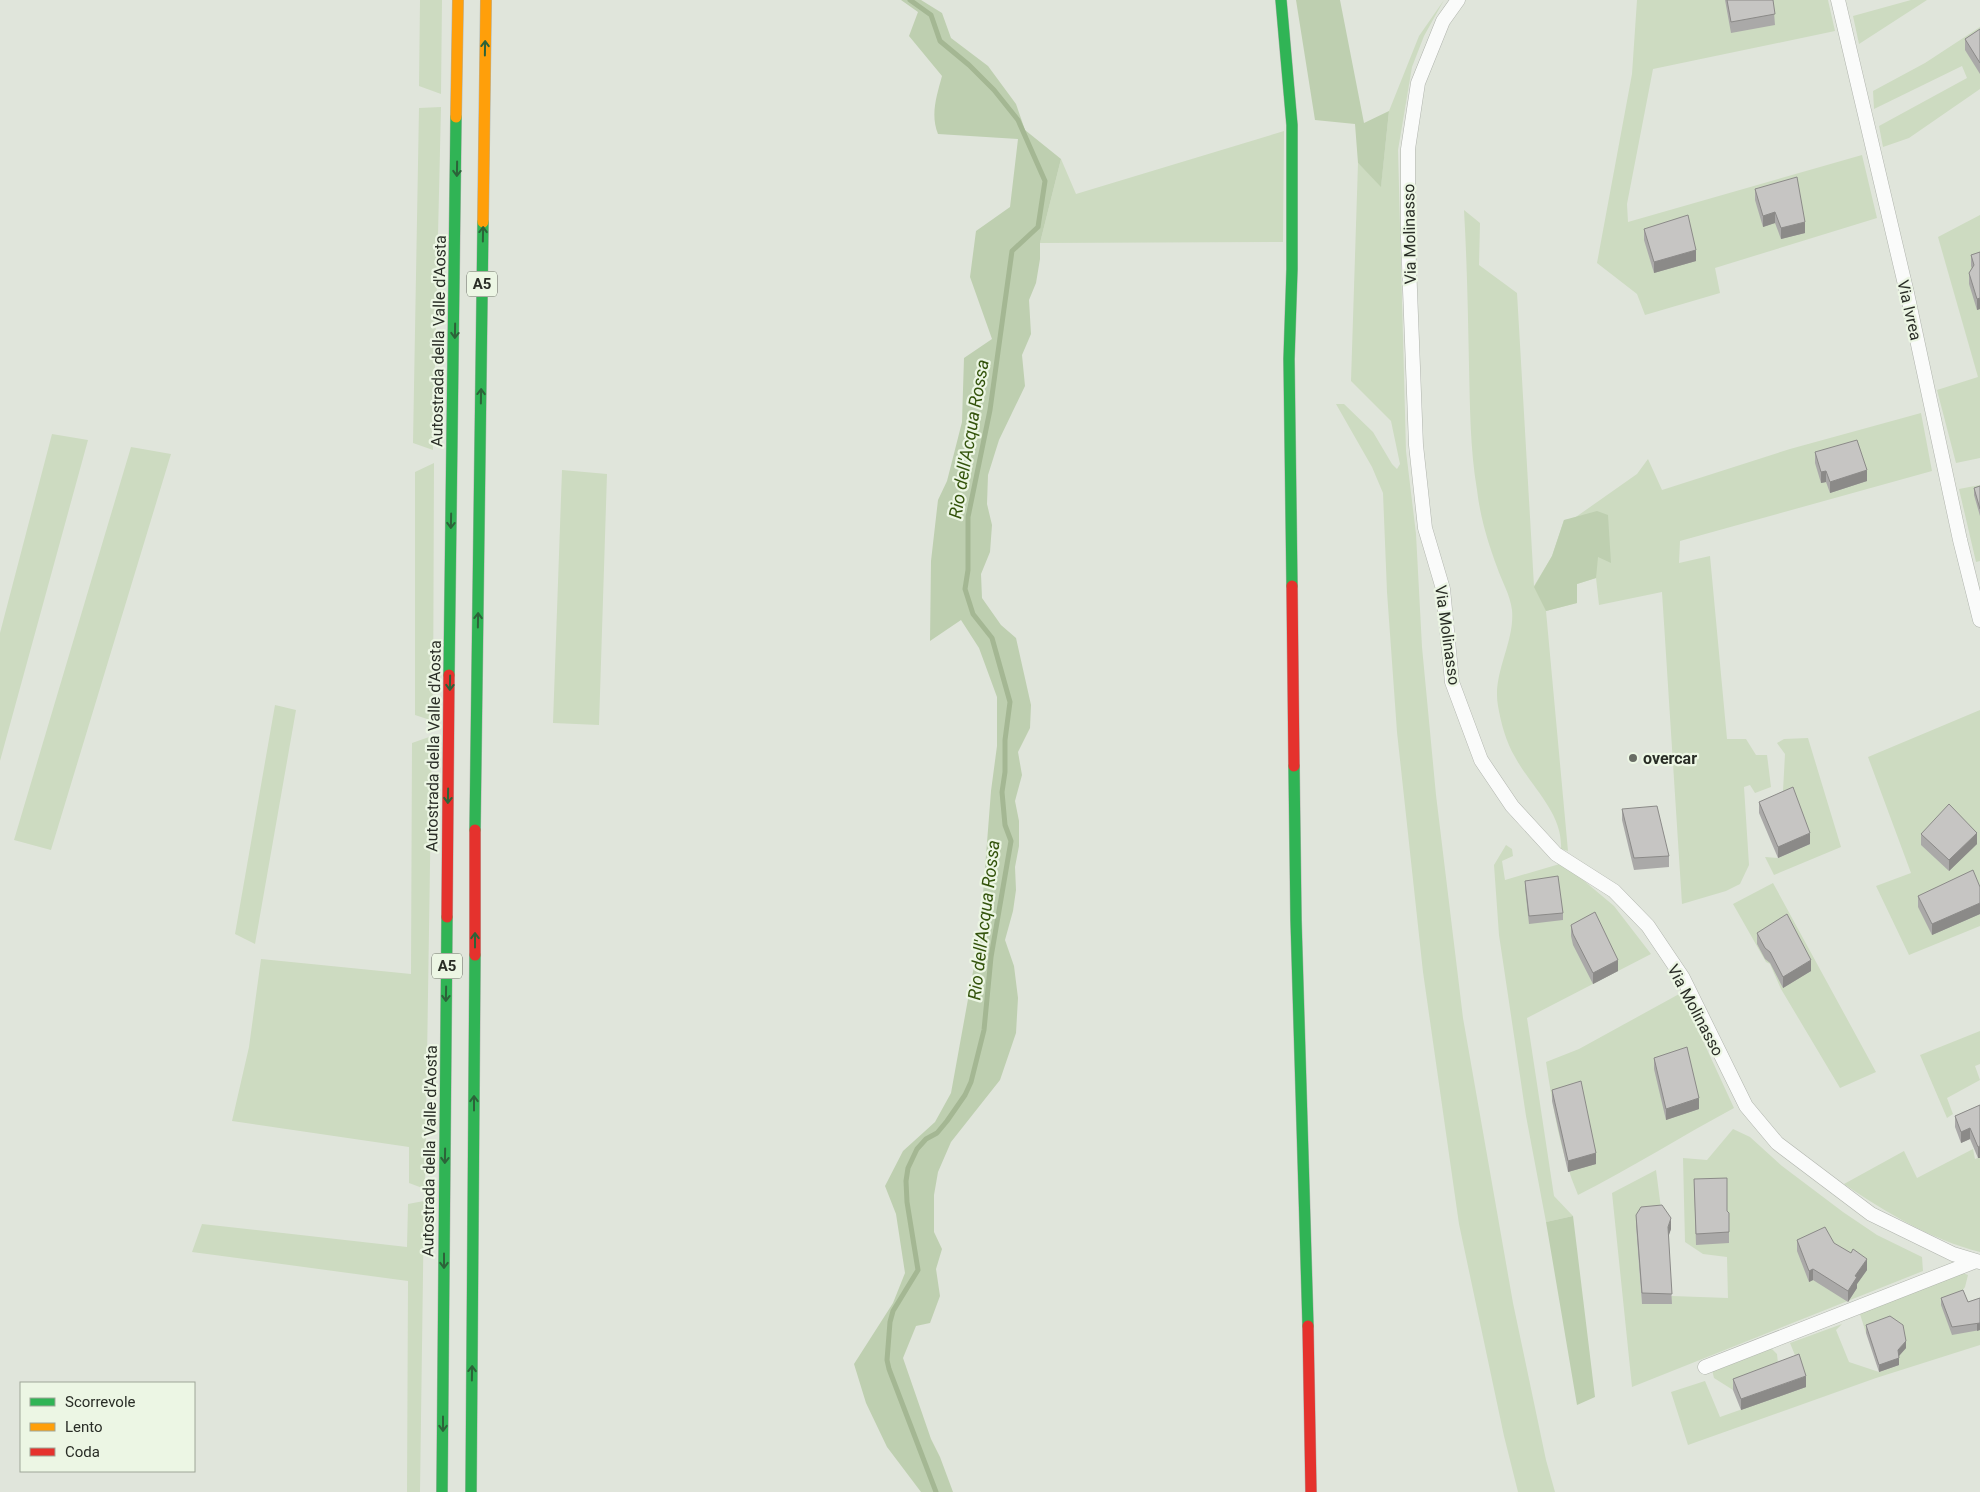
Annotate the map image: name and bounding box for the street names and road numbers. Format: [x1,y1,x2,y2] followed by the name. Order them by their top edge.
[1399,183,1420,285] street label: Via Molinasso
[427,235,450,447] street label: Autostrada della Valle d'Aosta
[467,272,497,296] road number: A5
[1893,278,1926,342] street label: Via Ivrea
[1431,584,1464,686] street label: Via Molinasso
[422,640,445,852] street label: Autostrada della Valle d'Aosta
[432,954,462,978] road number: A5
[1664,961,1728,1059] street label: Via Molinasso
[418,1045,441,1257] street label: Autostrada della Valle d'Aosta

